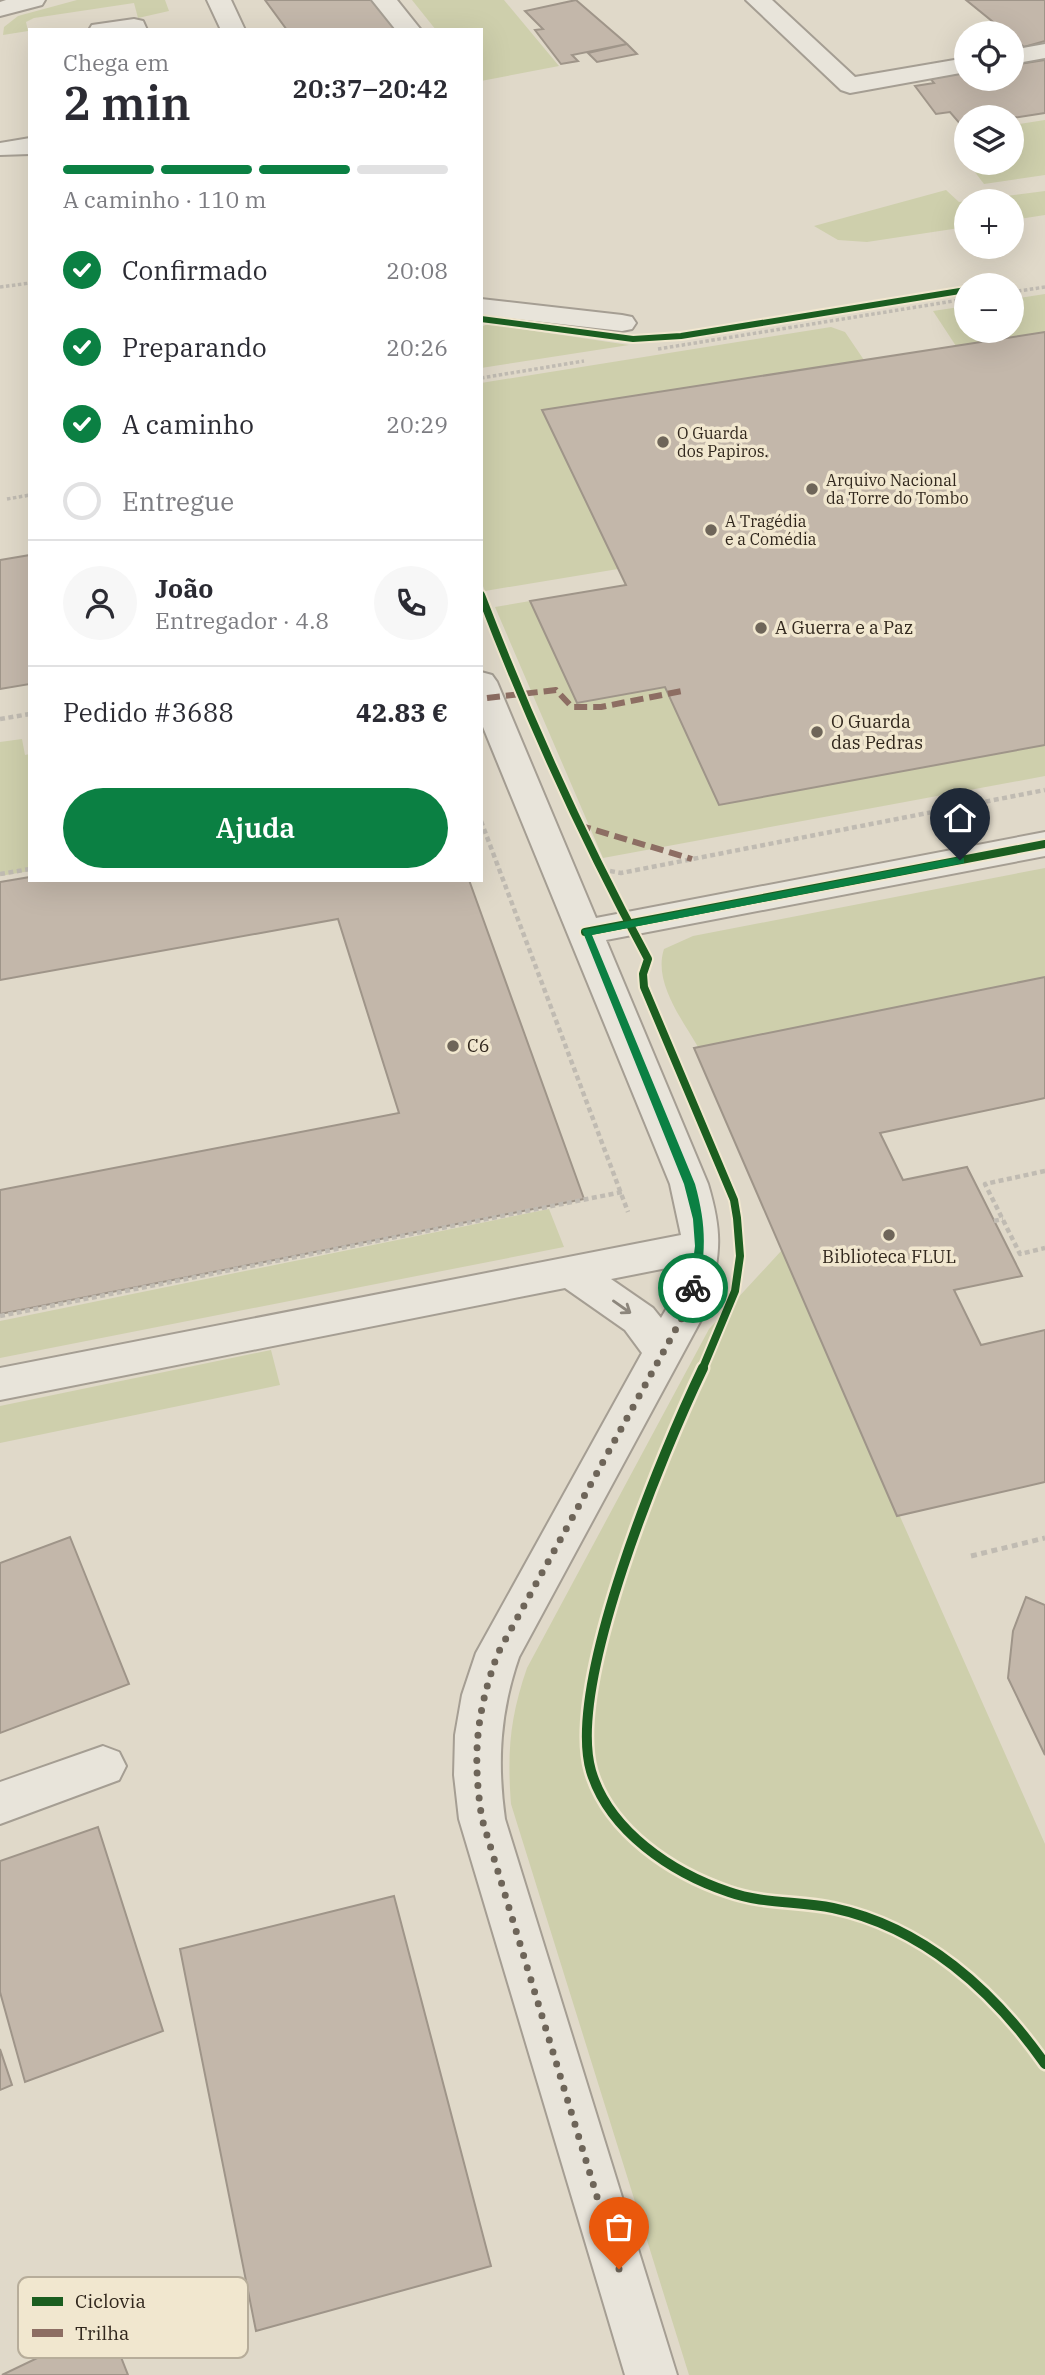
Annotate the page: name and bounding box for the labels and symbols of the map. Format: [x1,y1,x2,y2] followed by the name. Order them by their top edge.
[677,423,769,461] place label: O Guarda dos Papiros.
[655,434,671,450] marker: O Guarda dos Papiros.
[826,470,969,508] place label: Arquivo Nacional da Torre do Tombo
[804,481,820,497] marker: Arquivo Nacional da Torre do Tombo
[725,511,817,549] place label: A Tragédia e a Comédia
[703,522,719,538] marker: A Tragédia e a Comédia
[775,616,913,639] place label: A Guerra e a Paz
[753,620,769,636] marker: A Guerra e a Paz
[831,710,923,754] place label: O Guarda das Pedras
[809,724,825,740] marker: O Guarda das Pedras
[930,788,990,860] pin
[467,1034,489,1057] place label: C6
[445,1038,461,1054] marker: C6
[881,1227,897,1243] marker: Biblioteca FLUL
[822,1245,956,1268] place label: Biblioteca FLUL
[658,1253,728,1323] courier
[612,1300,631,1314] one-way arrow
[589,2197,649,2269] pin
[18,2277,248,2358] legend
[75,2289,146,2313] text: Ciclovia
[75,2321,129,2345] text: Trilha

